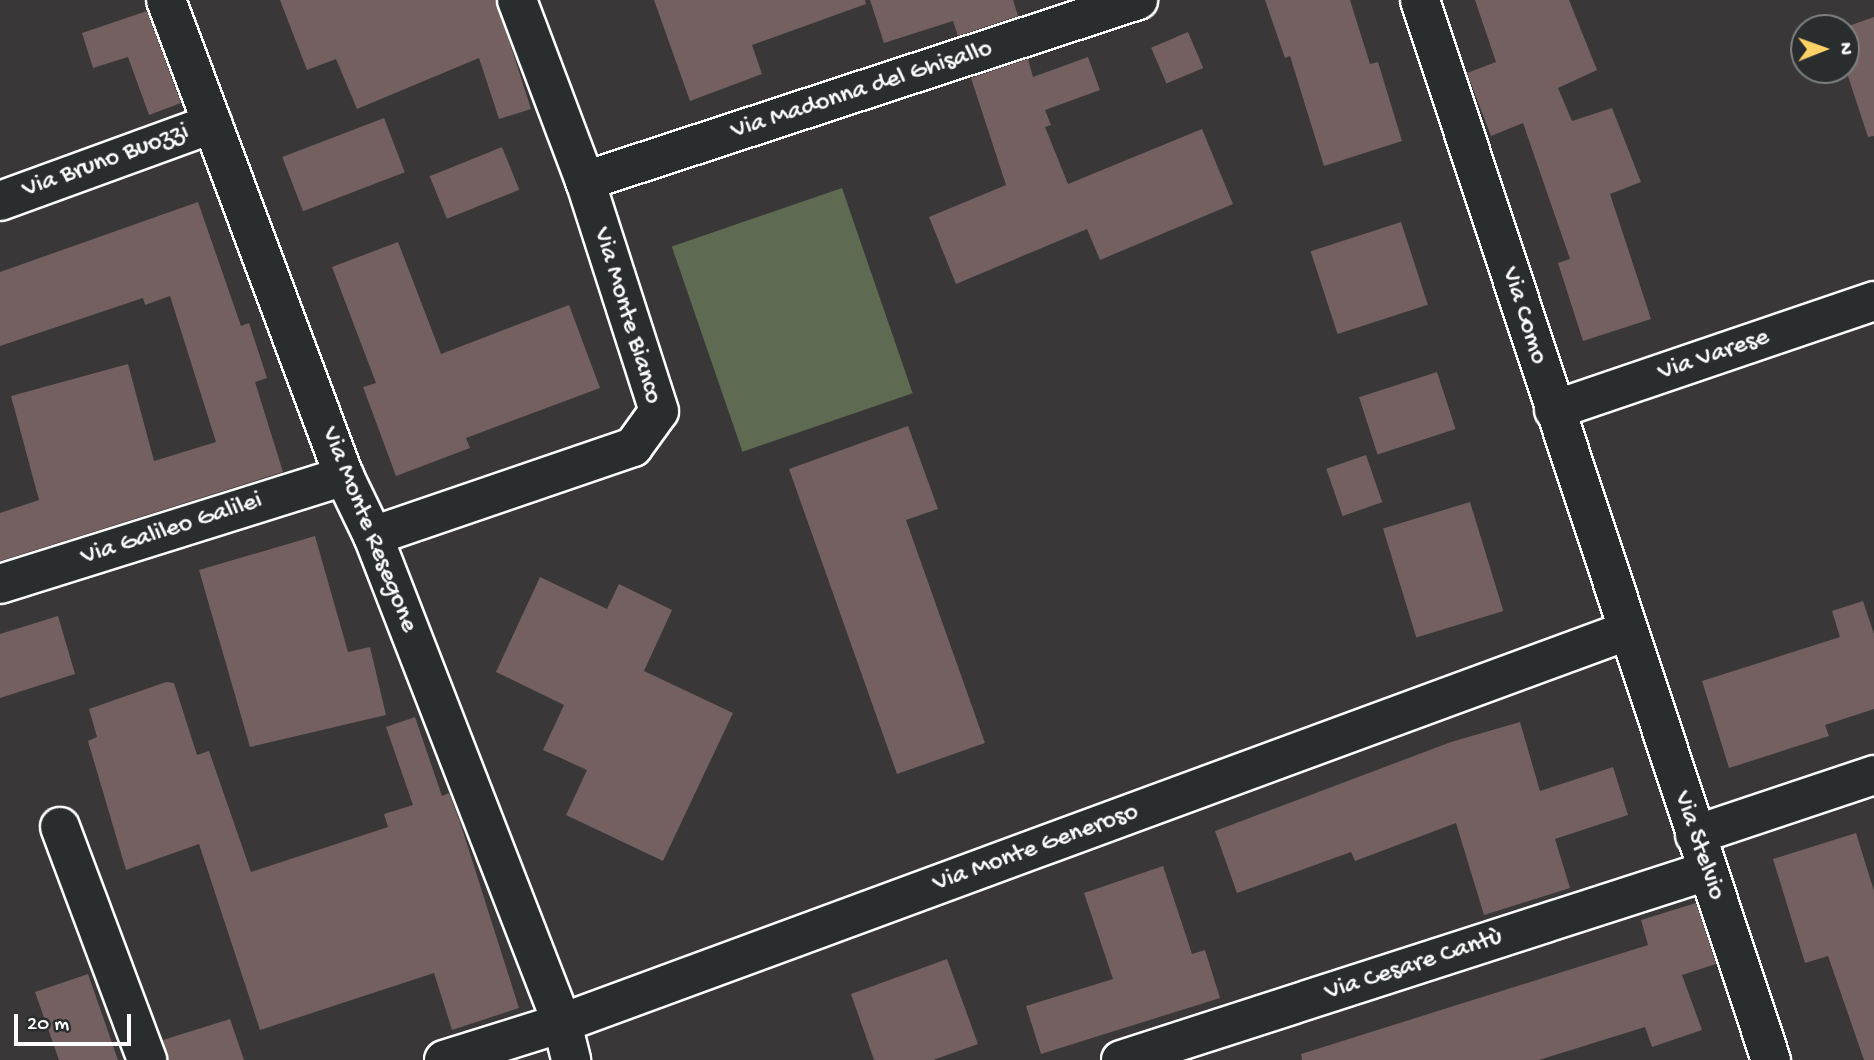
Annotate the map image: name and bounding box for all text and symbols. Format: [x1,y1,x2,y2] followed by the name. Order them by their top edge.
[1790,14,1860,84] north arrow
[728,34,996,148] street label: Via Madonna del Ghisallo
[1833,42,1856,55] text: N
[18,117,194,207] street label: Via Bruno Buozzi
[584,224,668,408] street label: Via Monte Bianco
[1493,264,1553,368] street label: Via Como
[1654,322,1774,390] street label: Via Varese
[313,423,423,637] street label: Via Monte Resegone
[77,486,267,574] street label: Via Galileo Galilei
[1665,787,1731,905] street label: Via Stelvio
[929,797,1143,901] street label: Via Monte Generoso
[1321,923,1507,1009] street label: Via Cesare Cantù
[18,1000,135,1044] scale bar
[27,1013,69,1038] text: 20 m

